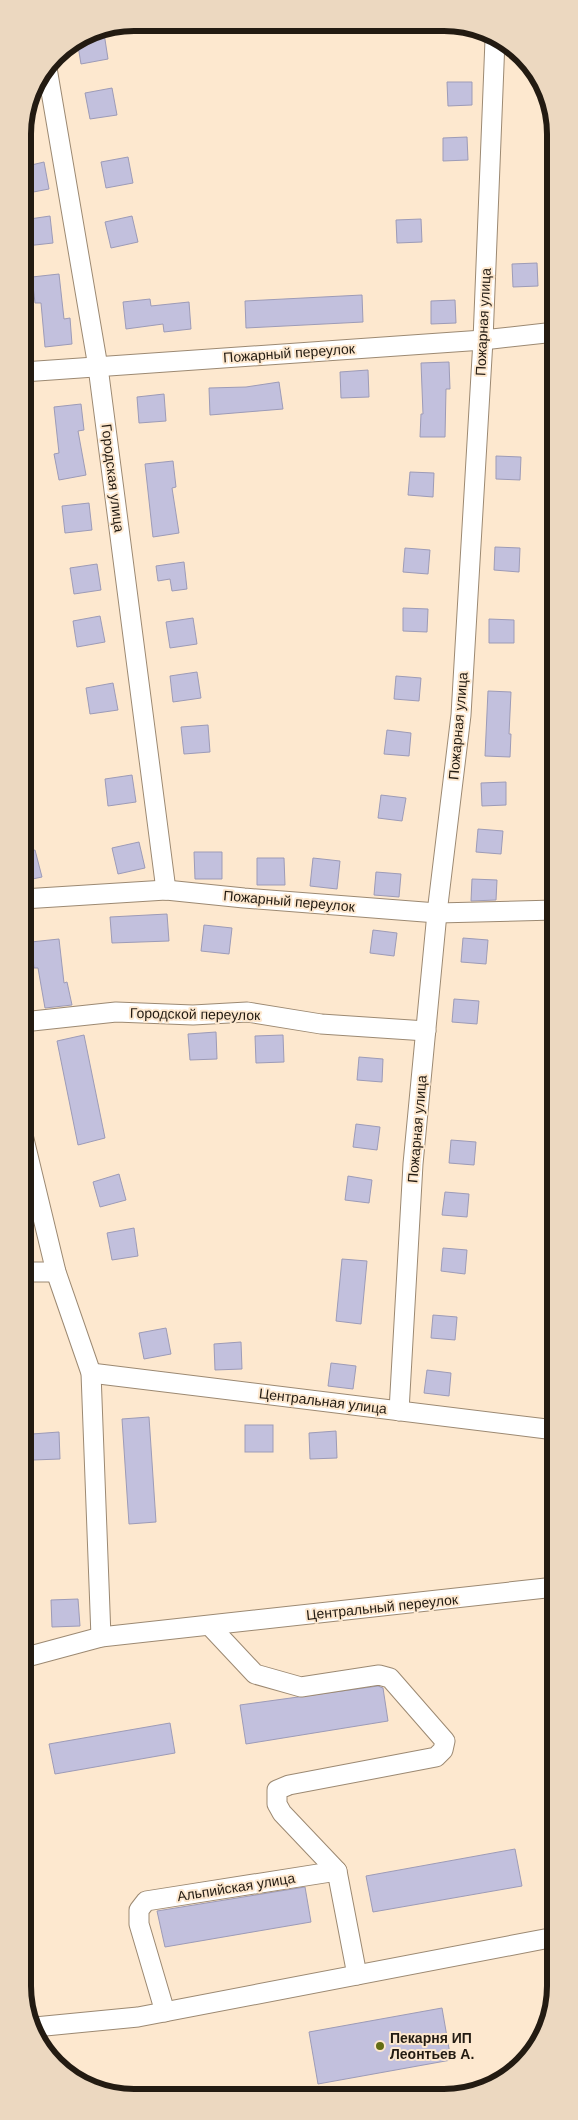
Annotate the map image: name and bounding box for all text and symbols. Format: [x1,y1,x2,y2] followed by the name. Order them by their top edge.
[472,267,494,376] street label: Пожарная улица
[223,340,356,366] street label: Пожарный переулок
[98,423,128,533] street label: Городская улица
[445,671,471,781] street label: Пожарная улица
[223,887,356,915] street label: Пожарный переулок
[130,1005,261,1023] street label: Городской переулок
[404,1074,430,1184] street label: Пожарная улица
[258,1385,388,1417] street label: Центральная улица
[305,1591,460,1623] street label: Центральный переулок
[176,1870,296,1904] street label: Альпийская улица
[390,2030,474,2062] place label: Пекарня ИП Леонтьев А.
[374,2040,386,2052] marker: Пекарня ИП Леонтьев А.

